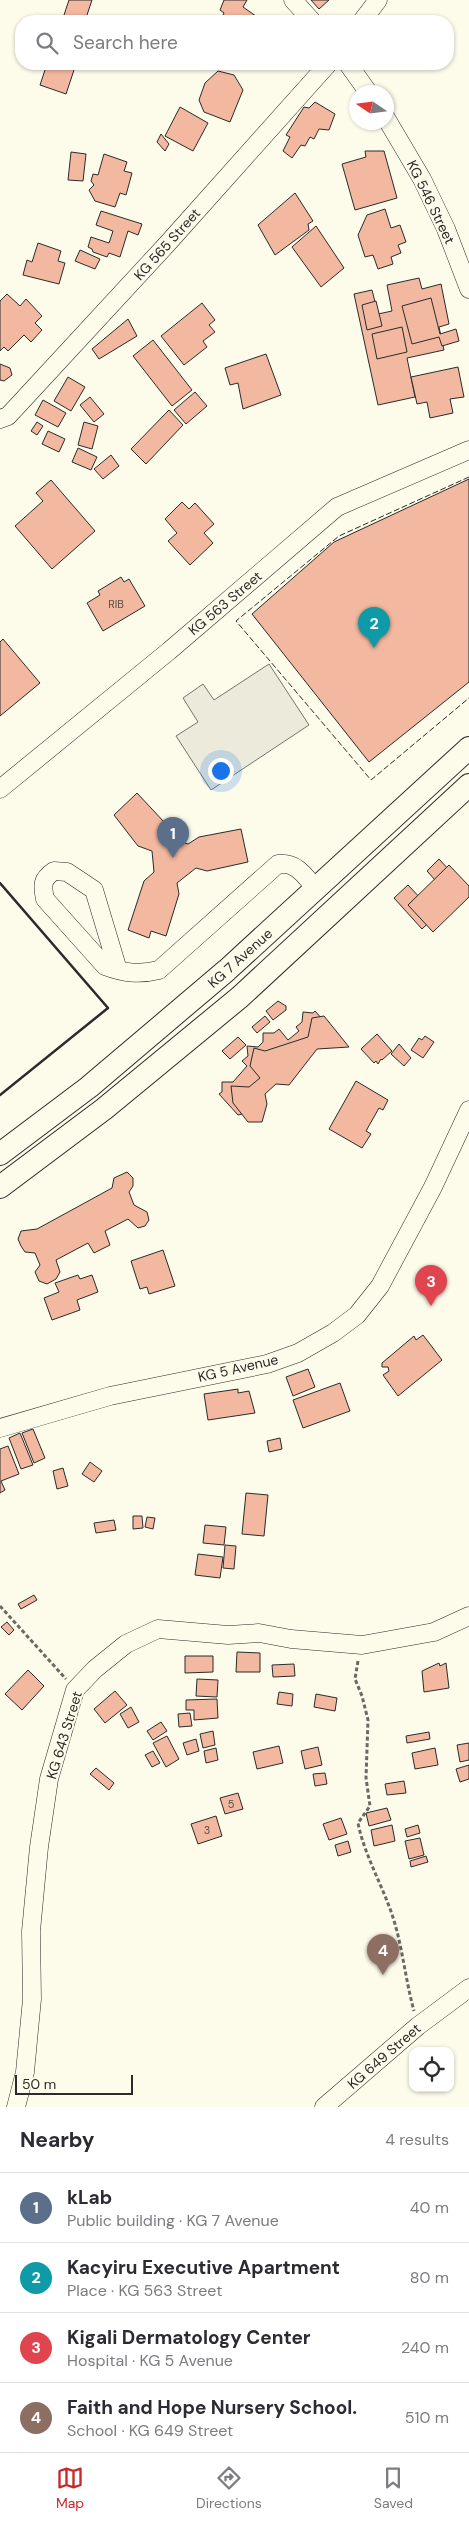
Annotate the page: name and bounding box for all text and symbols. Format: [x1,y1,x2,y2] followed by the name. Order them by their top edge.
[15,15,454,70] search box
[33,29,61,57] icon: search
[73,30,178,55] text: Search here
[349,85,394,130] north arrow
[403,157,459,247] street label: KG 546 Street
[130,204,204,284] street label: KG 565 Street
[184,567,266,639] street label: KG 563 Street
[108,597,124,611] house number: RIB
[358,607,390,648] pin: 2
[208,758,234,784] your location
[157,817,189,858] pin: 1
[204,924,276,992] street label: KG 7 Avenue
[415,1265,447,1306] pin: 3
[196,1350,280,1386] street label: KG 5 Avenue
[42,1689,86,1781] street label: KG 643 Street
[228,1797,235,1811] house number: 5
[204,1823,210,1837] house number: 3
[367,1934,399,1975] pin: 4
[344,2019,424,2093] street label: KG 649 Street
[409,2047,454,2092] map controls
[409,2047,454,2092] button: locate
[15,2072,132,2095] scale bar
[22,2075,56,2093] text: 50 m
[20,2126,94,2154] text: Nearby
[385,2129,449,2150] text: 4 results
[67,2185,112,2210] text: kLab
[33,2197,39,2218] text: 1
[410,2197,449,2218] text: 40 m
[67,2210,279,2231] text: Public building · KG 7 Avenue
[67,2255,340,2280] text: Kacyiru Executive Apartment
[31,2267,41,2288] text: 2
[410,2267,449,2288] text: 80 m
[67,2280,222,2301] text: Place · KG 563 Street
[67,2325,311,2350] text: Kigali Dermatology Center
[31,2337,41,2358] text: 3
[401,2337,449,2358] text: 240 m
[67,2350,233,2371] text: Hospital · KG 5 Avenue
[67,2395,357,2420] text: Faith and Hope Nursery School.
[31,2407,41,2428] text: 4
[405,2407,449,2428] text: 510 m
[67,2420,233,2441] text: School · KG 649 Street
[56,2464,84,2512] tab: Map
[196,2464,262,2512] tab: Directions
[374,2464,413,2512] tab: Saved

